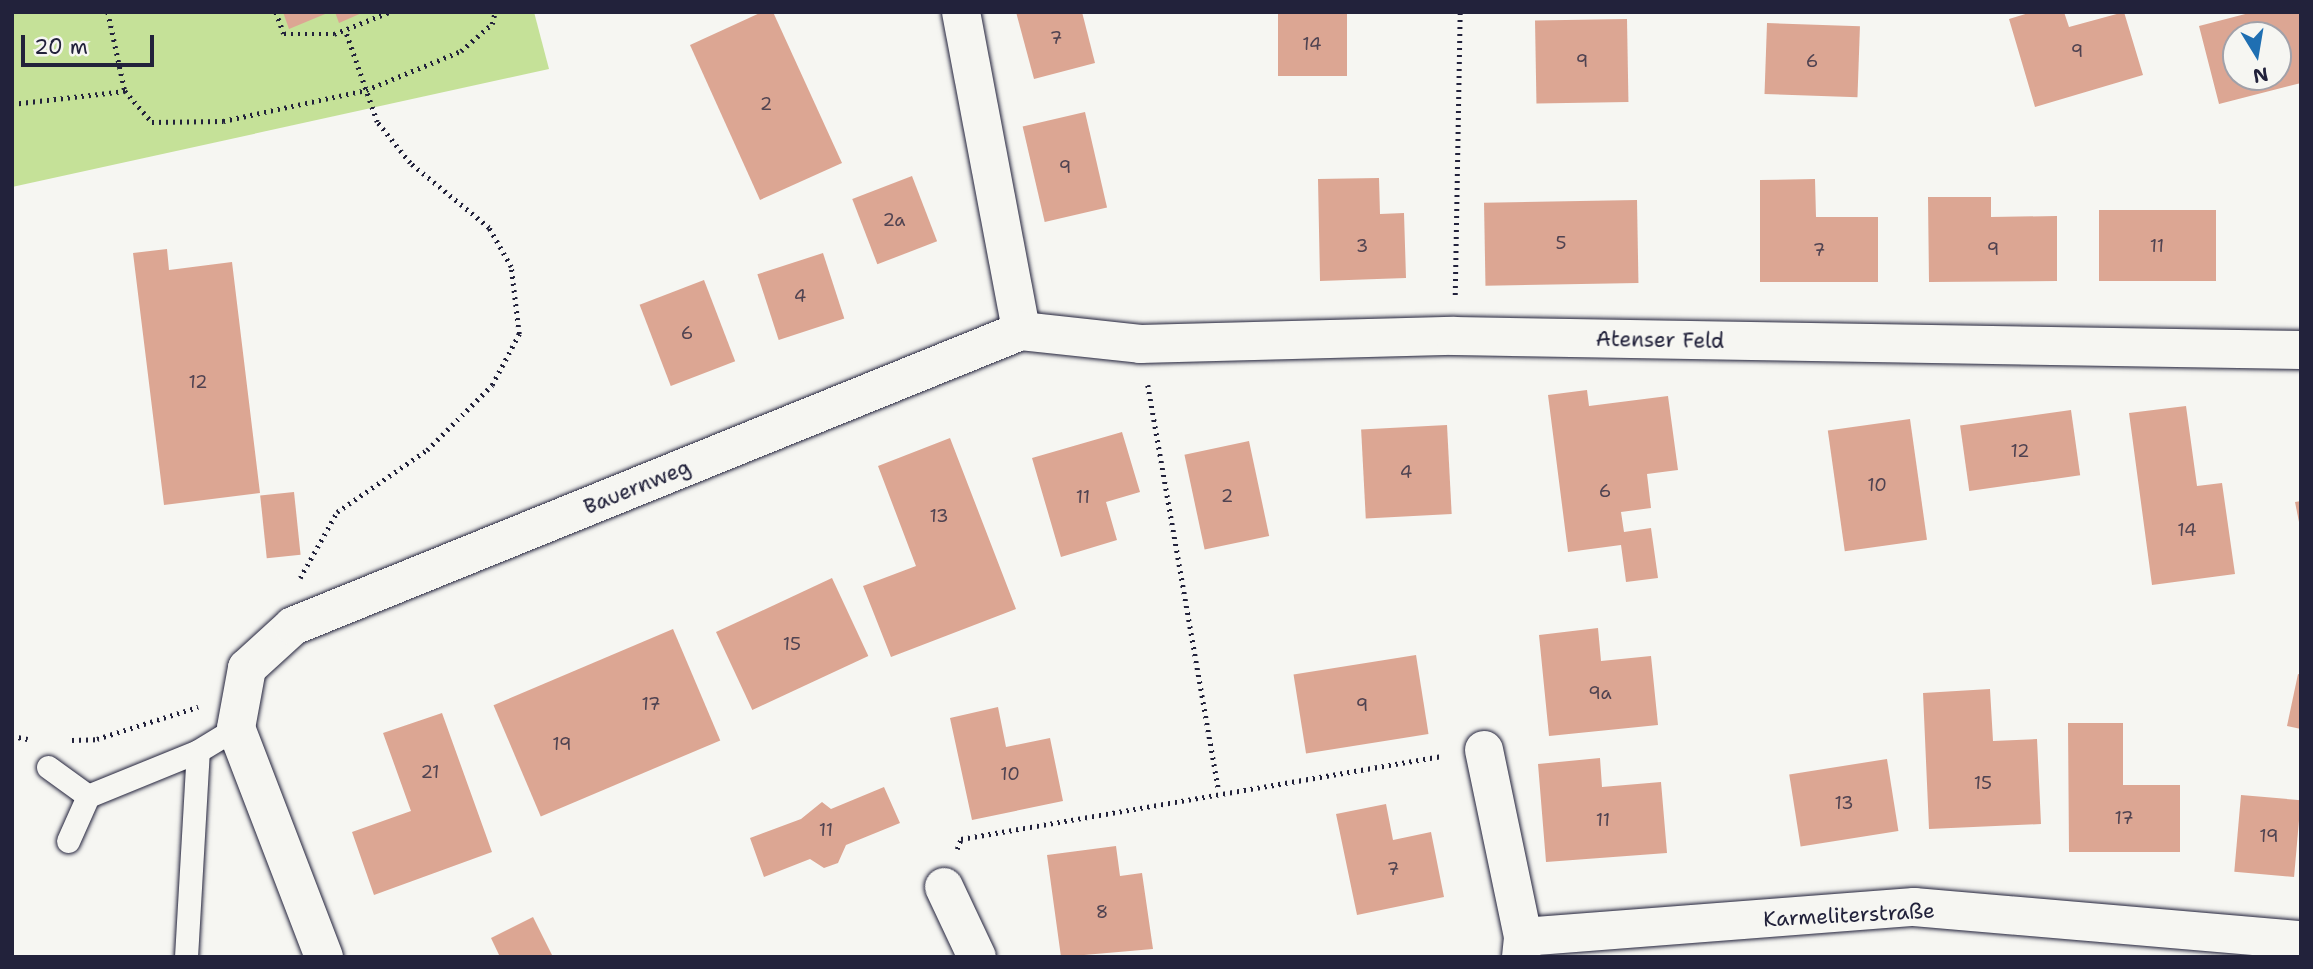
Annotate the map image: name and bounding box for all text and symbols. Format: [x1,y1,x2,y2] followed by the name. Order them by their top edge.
[24,21,158,65] scale bar
[2222,21,2292,91] north arrow
[1050,27,1062,49] house number: 7
[34,33,88,61] text: 20 m
[1302,33,1322,55] house number: 14
[2071,40,2083,62] house number: 9
[1576,50,1588,72] house number: 9
[1806,50,1818,72] house number: 6
[2251,61,2270,89] text: N
[760,93,772,115] house number: 2
[1059,156,1071,178] house number: 9
[882,209,906,231] house number: 2a
[1555,232,1567,254] house number: 5
[1356,235,1368,257] house number: 3
[2150,235,2164,257] house number: 11
[1987,238,1999,260] house number: 9
[1813,239,1825,261] house number: 7
[794,285,806,307] house number: 4
[681,322,693,344] house number: 6
[1595,326,1725,354] street label: Atenser Feld
[188,371,208,393] house number: 12
[2010,440,2030,462] house number: 12
[580,454,694,520] street label: Bauernweg
[1400,461,1412,483] house number: 4
[1867,474,1887,496] house number: 10
[1599,480,1611,502] house number: 6
[1221,485,1233,507] house number: 2
[1076,486,1090,508] house number: 11
[929,505,949,527] house number: 13
[2177,519,2197,541] house number: 14
[783,633,801,655] house number: 15
[1588,682,1612,704] house number: 9a
[641,693,661,715] house number: 17
[1356,694,1368,716] house number: 9
[552,733,572,755] house number: 19
[420,761,440,783] house number: 21
[1000,763,1020,785] house number: 10
[1974,772,1992,794] house number: 15
[1834,792,1854,814] house number: 13
[2114,807,2134,829] house number: 17
[1596,809,1610,831] house number: 11
[819,819,833,841] house number: 11
[2259,825,2279,847] house number: 19
[1387,858,1399,880] house number: 7
[1763,898,1935,932] street label: Karmeliterstraße
[1096,901,1108,923] house number: 8

